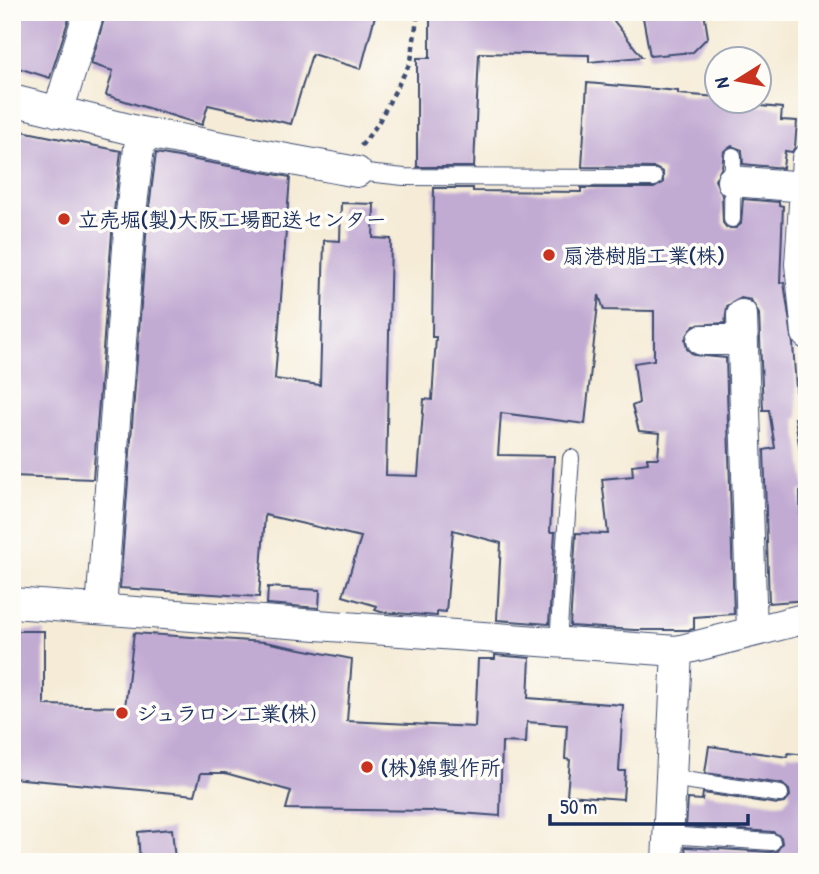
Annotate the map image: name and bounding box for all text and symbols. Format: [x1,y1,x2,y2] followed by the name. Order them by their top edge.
[704,46,774,116] north arrow
[708,76,735,91] text: N
[78,205,387,234] place label: 立売堀(製)大阪工場配送センター
[56,211,72,227] marker: 立売堀(製)大阪工場配送センター
[563,241,725,270] place label: 扇港樹脂工業(株)
[541,247,557,263] marker: 扇港樹脂工業(株)
[136,699,330,728] place label: ジュラロン工業(株）
[114,705,130,721] marker: ジュラロン工業(株）
[381,753,501,782] place label: (株)錦製作所
[359,759,375,775] marker: (株)錦製作所
[550,783,747,827] scale bar
[560,792,597,821] text: 50 m

